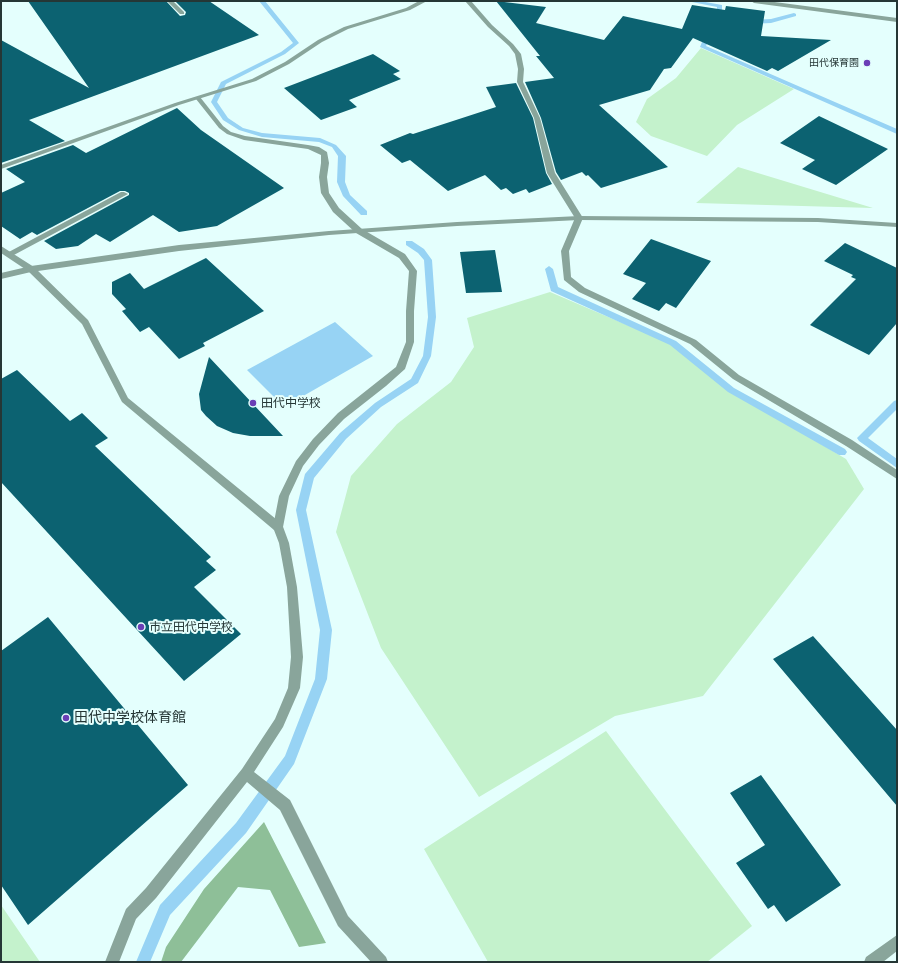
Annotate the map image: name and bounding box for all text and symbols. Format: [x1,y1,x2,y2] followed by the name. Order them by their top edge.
[809,57,859,69] place label: 田代保育園
[862,58,872,68] marker: 田代保育園
[261,396,321,410] place label: 田代中学校
[248,398,258,408] marker: 田代中学校
[149,620,233,634] place label: 市立田代中学校
[136,622,146,632] marker: 市立田代中学校
[74,710,186,726] place label: 田代中学校体育館
[61,713,71,723] marker: 田代中学校体育館

